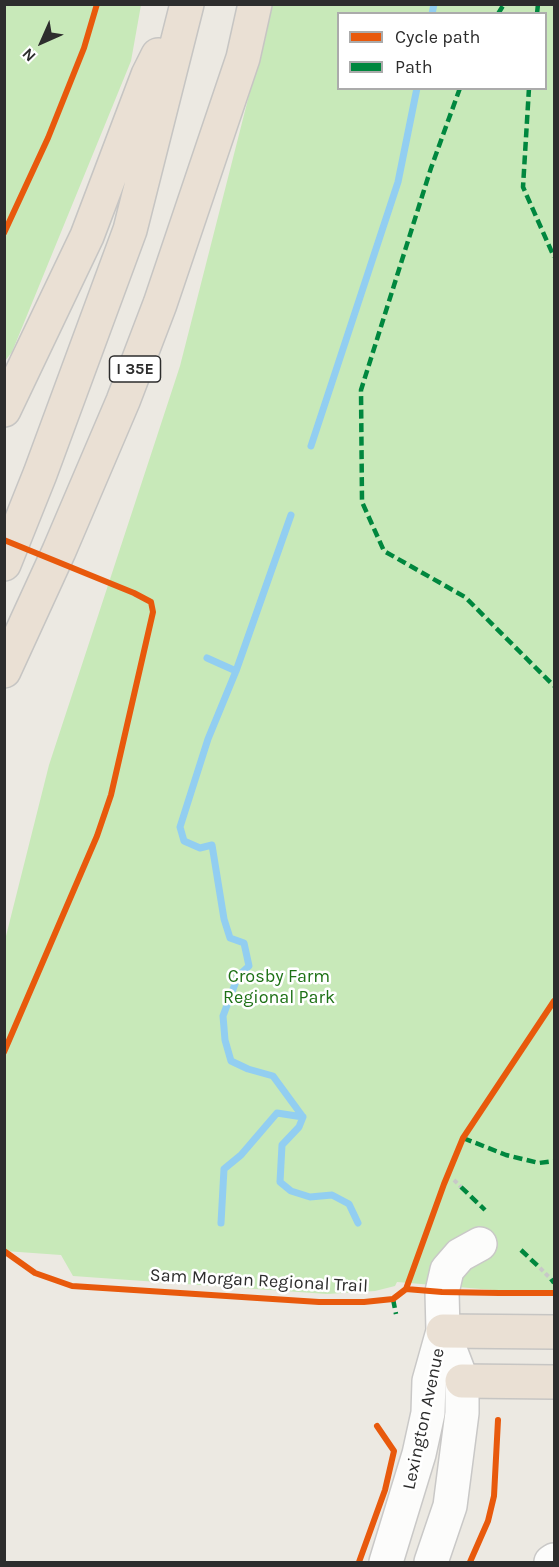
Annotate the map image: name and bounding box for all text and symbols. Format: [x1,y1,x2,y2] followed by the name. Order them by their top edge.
[12,12,72,72] north arrow
[337,12,547,90] legend
[395,26,480,48] text: Cycle path
[18,44,40,66] text: N
[395,56,433,78] text: Path
[110,356,160,382] road number: I 35E
[223,966,335,1008] park label: Crosby Farm Regional Park
[149,1264,369,1298] street label: Sam Morgan Regional Trail
[398,1346,450,1492] street label: Lexington Avenue

